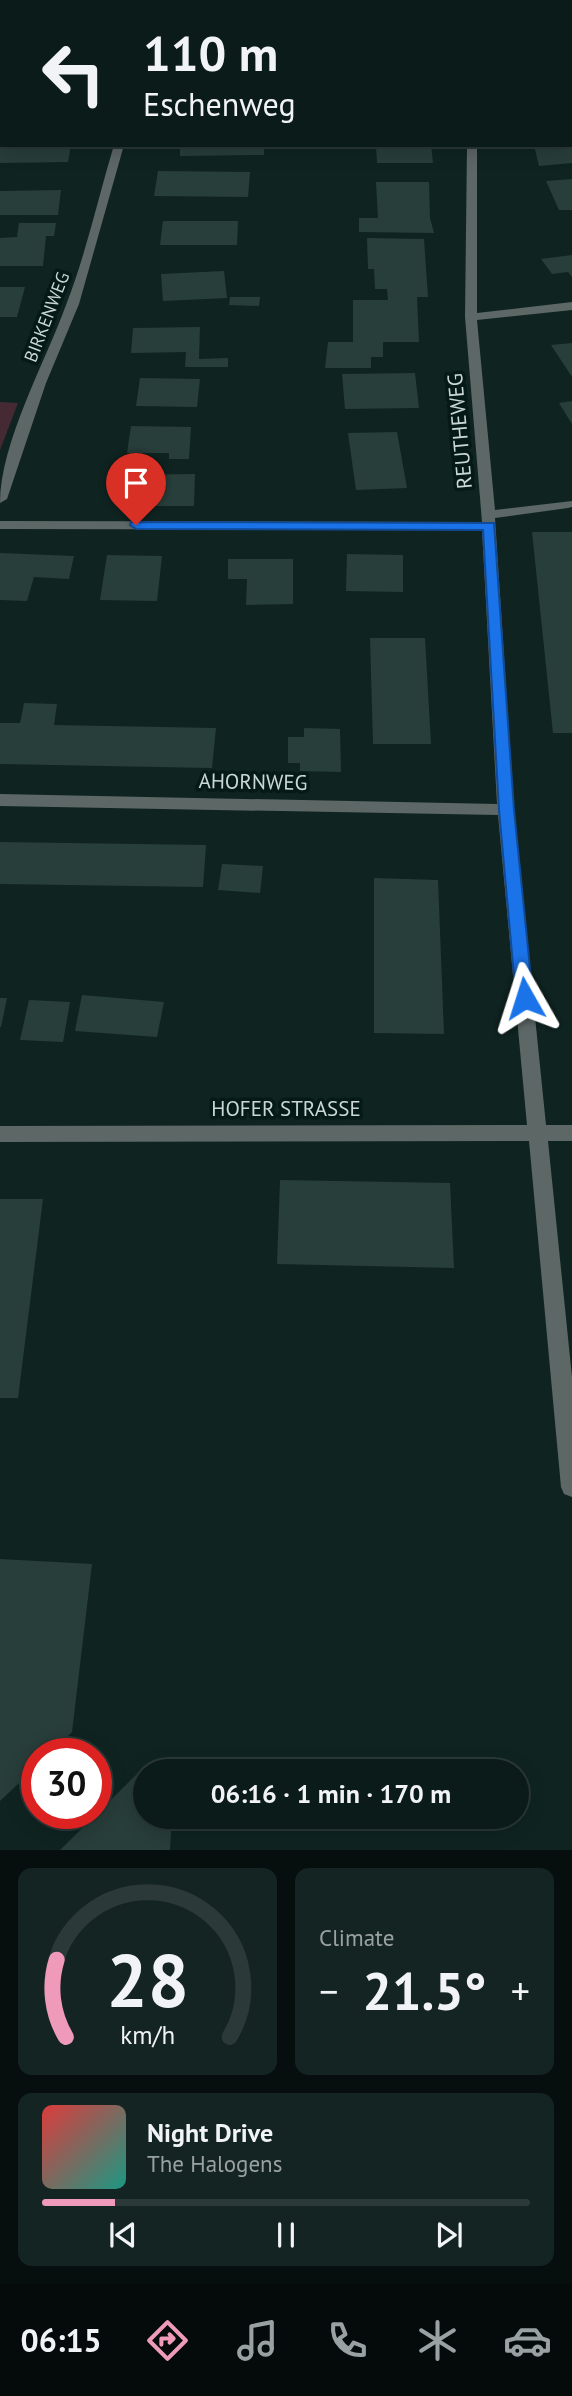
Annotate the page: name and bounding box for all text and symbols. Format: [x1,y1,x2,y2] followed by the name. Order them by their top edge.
[143,21,278,85] text: 110 m
[28,28,119,119] icon: left
[143,83,296,125] text: Eschenweg
[19,268,74,365] street label: BIRKENWEG
[441,372,478,490] street label: REUTHEWEG
[106,453,166,525] pin
[117,464,155,502] icon: arrive
[198,767,308,796] street label: AHORNWEG
[488,961,562,1035] position arrow
[211,1095,361,1122] street label: HOFER STRASSE
[21,1738,112,1829] speed limit sign: 30
[211,1777,451,1810] text: 06:16 · 1 min · 170 m
[319,1923,394,1952] text: Climate
[106,1934,189,2028] text: 28
[363,1957,486,2024] text: 21.5°
[319,1966,338,2015] text: −
[511,1966,530,2015] text: +
[120,2019,175,2051] text: km/h
[147,2116,273,2149] text: Night Drive
[147,2149,282,2178] text: The Halogens
[104,2216,142,2254] icon: previous
[267,2216,305,2254] icon: pause
[430,2216,468,2254] icon: next
[143,2316,192,2365] icon: directions
[233,2316,282,2365] icon: music
[323,2316,372,2365] icon: phone
[413,2316,462,2365] icon: climate
[503,2316,552,2365] icon: car
[20,2319,102,2361] text: 06:15

